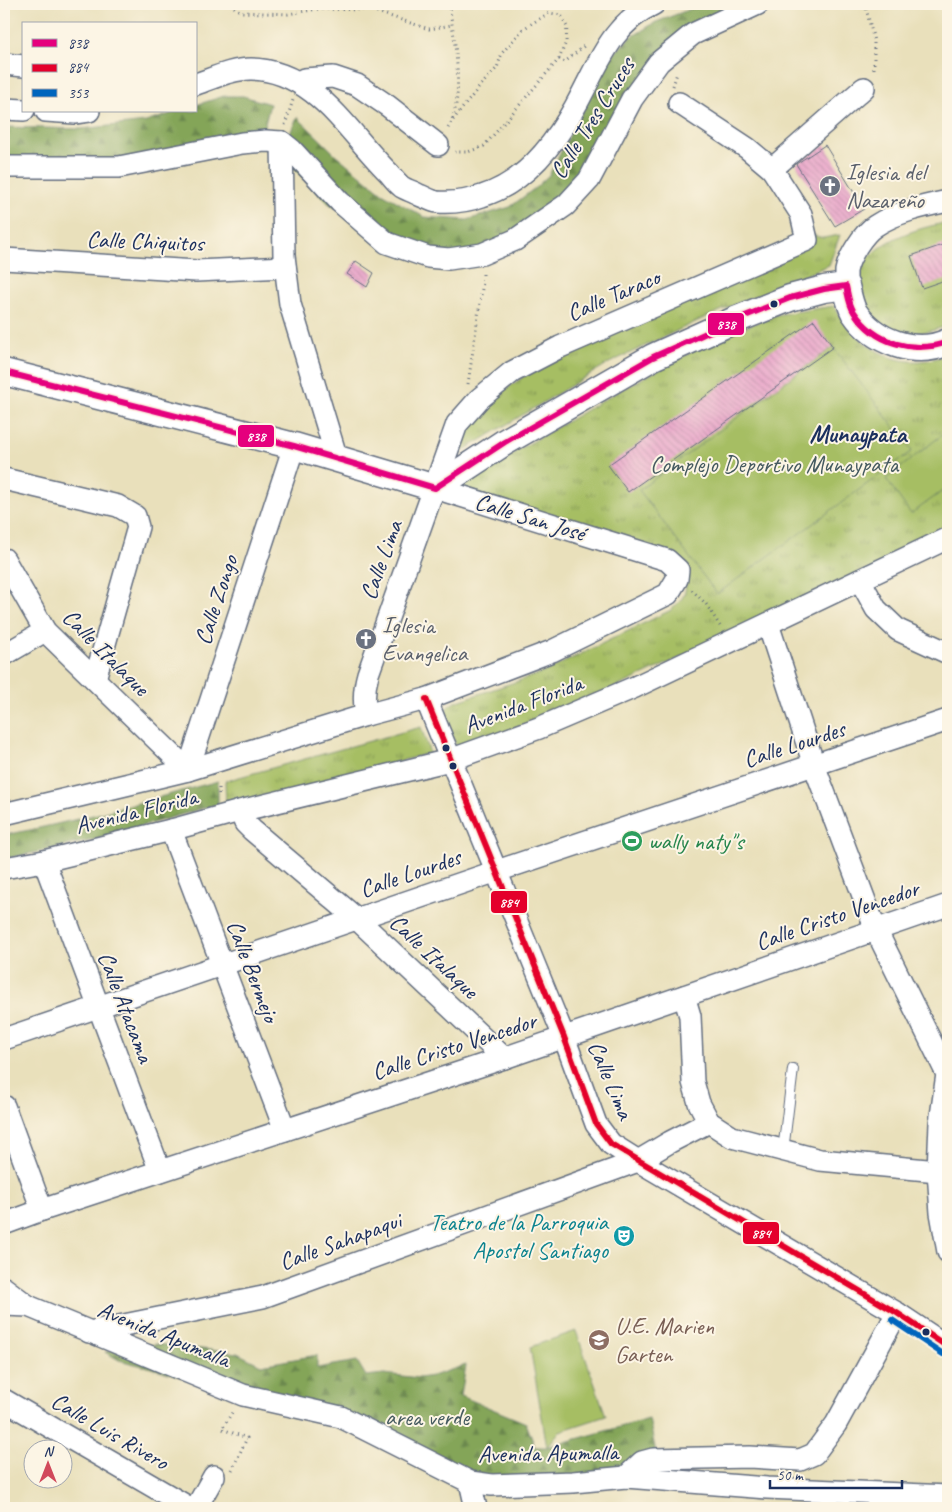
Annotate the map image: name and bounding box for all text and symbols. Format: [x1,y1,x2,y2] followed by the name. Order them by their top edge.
[22,22,198,112] legend
[68,34,90,53] text: 838
[543,49,643,184] street label: Calle Tres Cruces
[68,58,90,77] text: 884
[68,84,90,103] text: 353
[846,157,929,215] place label: Iglesia del Nazareño
[818,174,842,198] church icon: Iglesia del Nazareño
[86,224,206,258] street label: Calle Chiquitos
[562,261,666,328] street label: Calle Taraco
[769,299,779,309] unlabelled marker
[707,312,745,336] line badge: 838
[717,316,737,333] text: 838
[810,418,908,450] district label: Munaypata
[237,424,275,448] line badge: 838
[247,428,267,445] text: 838
[650,449,899,479] park label: Complejo Deportivo Munaypata
[471,486,593,549] street label: Calle San José
[353,515,410,604] street label: Calle Lima
[187,550,245,649] street label: Calle Zongo
[56,602,157,703] street label: Calle Italaque
[382,610,469,668] place label: Iglesia Evangelica
[354,627,378,651] church icon: Iglesia Evangelica
[460,667,588,740] street label: Avenida Florida
[739,713,850,775] street label: Calle Lourdes
[441,743,451,753] unlabelled marker
[448,761,458,771] unlabelled marker
[72,781,202,841] street label: Avenida Florida
[648,826,746,856] place label: wally naty"s
[620,829,644,853] sports icon: wally naty"s
[355,841,466,904] street label: Calle Lourdes
[751,872,925,957] street label: Calle Cristo Vencedor
[490,890,528,914] line badge: 884
[500,894,520,911] text: 884
[383,907,486,1006] street label: Calle Italaque
[220,916,287,1029] street label: Calle Bermejo
[91,947,161,1068] street label: Calle Atacama
[368,1005,542,1087] street label: Calle Cristo Vencedor
[581,1036,641,1125] street label: Calle Lima
[275,1204,407,1277] street label: Calle Sahapaqui
[430,1207,610,1265] place label: Teatro de la Parroquia Apostol Santiago
[742,1221,780,1245] line badge: 884
[612,1224,636,1248] theatre icon: Teatro de la Parroquia Apostol Santiago
[752,1225,772,1242] text: 884
[93,1294,237,1375] street label: Avenida Apumalla
[615,1311,714,1369] place label: U.E. Marien Garten
[921,1327,931,1337] unlabelled marker
[587,1328,611,1352] school or university icon: U.E. Marien Garten
[46,1385,175,1477] street label: Calle Luis Rivero
[385,1402,471,1432] park label: area verde
[478,1437,620,1469] street label: Avenida Apumalla
[22,1440,72,1490] north arrow
[44,1443,55,1460] text: N
[770,1457,902,1489] scale bar
[777,1466,804,1485] text: 50 m

